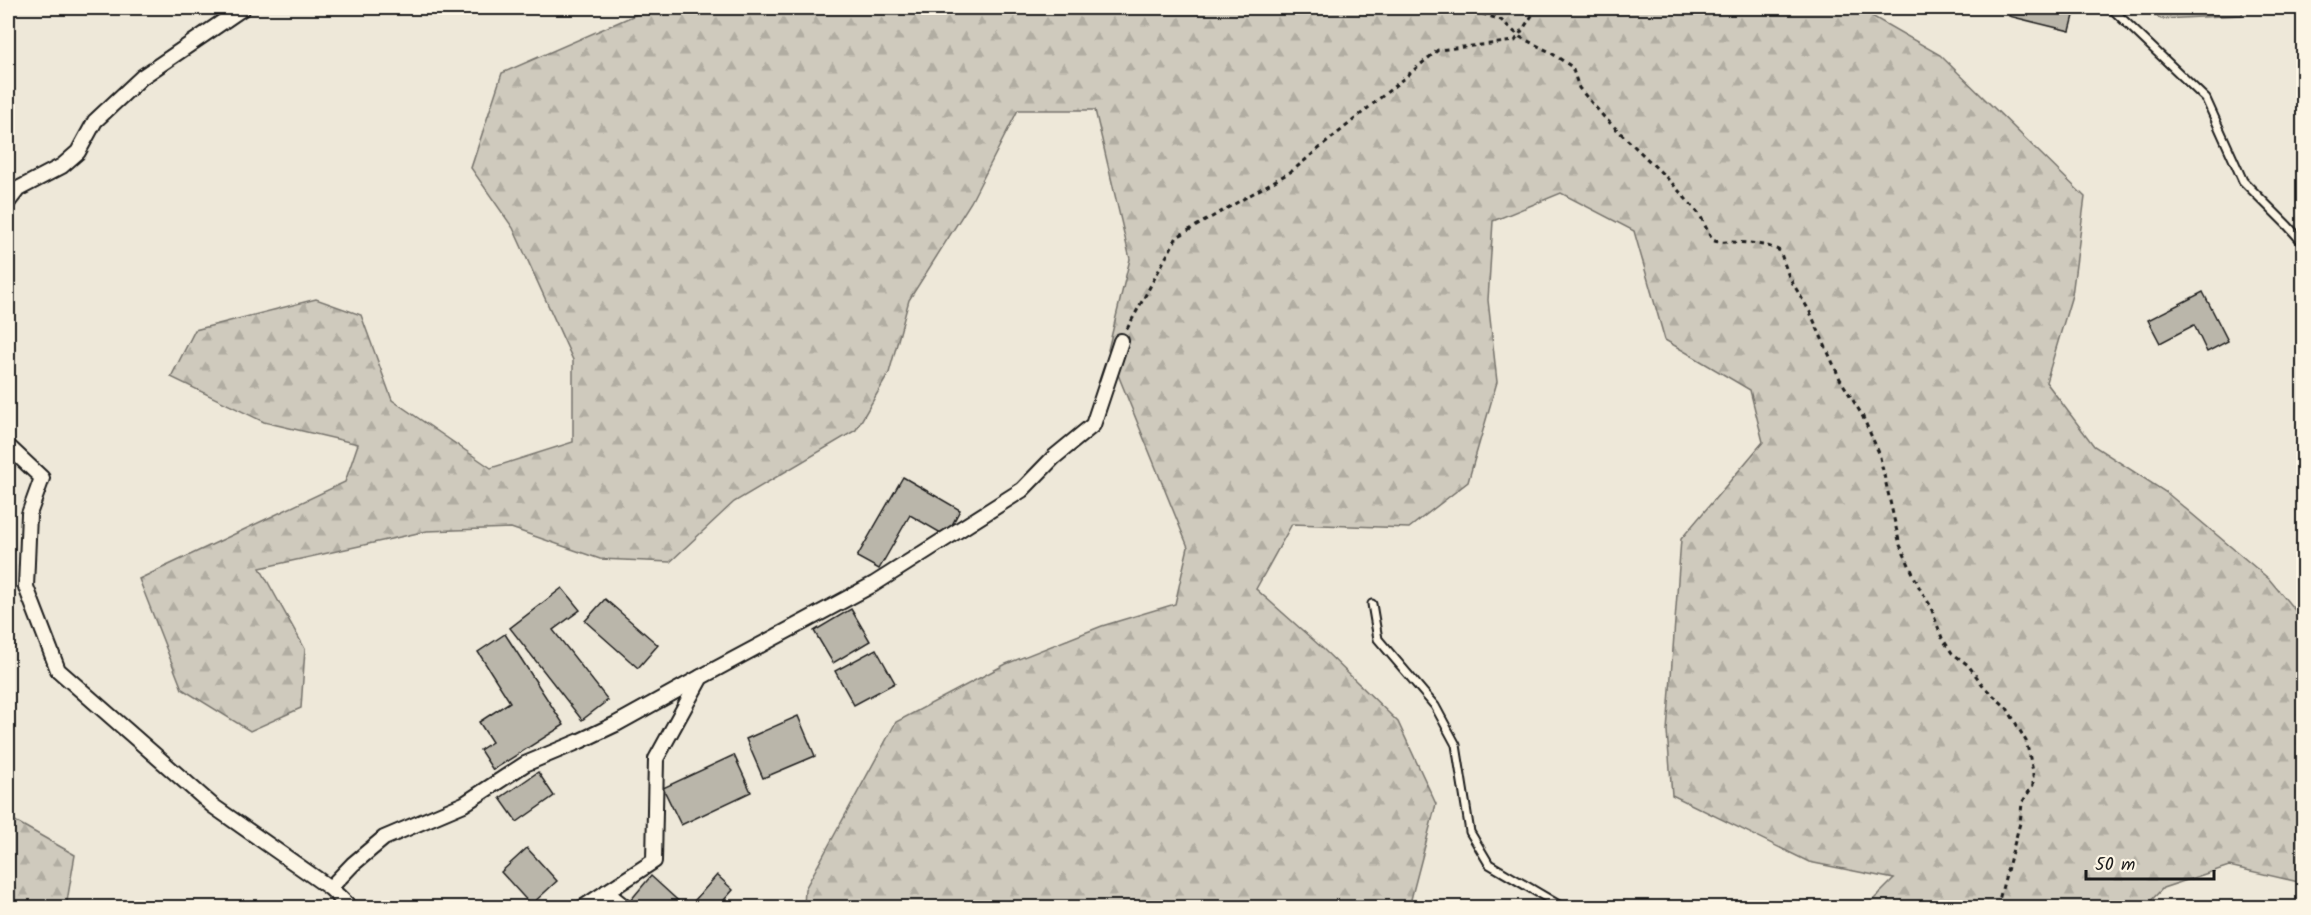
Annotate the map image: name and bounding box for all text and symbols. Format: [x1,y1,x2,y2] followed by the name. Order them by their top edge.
[2086,843,2214,881] scale bar
[2095,851,2135,880] text: 50 m

